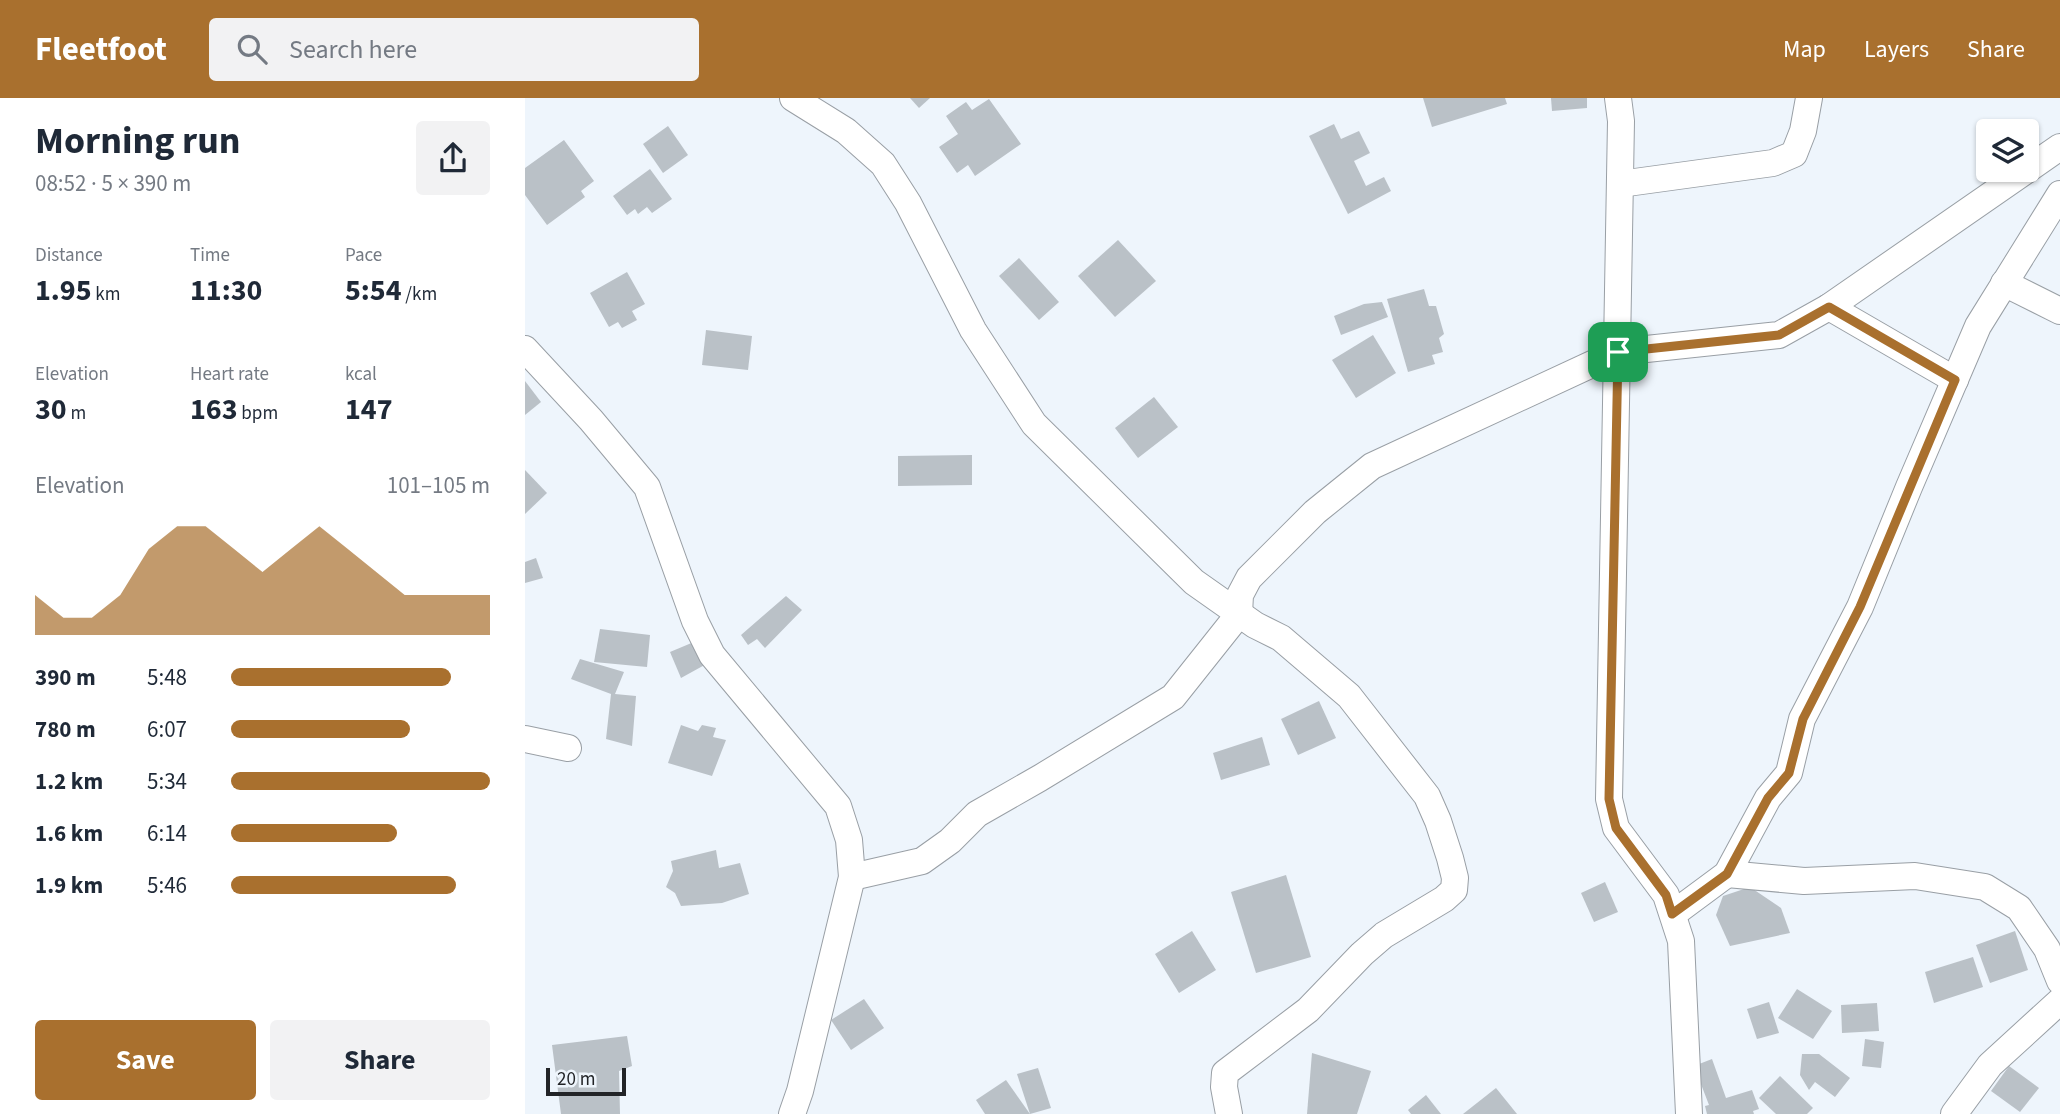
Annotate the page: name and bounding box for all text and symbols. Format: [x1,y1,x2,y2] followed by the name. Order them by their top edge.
[209,18,699,81] search box
[35,26,167,73] text: Fleetfoot
[233,30,271,68] icon: search
[289,31,417,68] text: Search here
[1783,32,1826,67] text: Map
[1864,32,1929,67] text: Layers
[1967,32,2025,67] text: Share
[35,114,240,168] text: Morning run
[1976,119,2039,182] map controls
[1976,119,2039,182] button: layers
[416,121,490,195] button: share
[35,167,191,200] text: 08:52 · 5 × 390 m
[35,242,103,269] text: Distance
[190,242,230,269] text: Time
[345,242,382,269] text: Pace
[35,269,92,312] text: 1.95
[190,269,262,312] text: 11:30
[345,269,402,312] text: 5:54
[92,281,121,308] text: km
[402,281,437,308] text: /km
[1588,322,1648,382] pin
[1599,333,1637,371] icon: arrive
[35,361,109,388] text: Elevation
[190,361,269,388] text: Heart rate
[345,361,377,388] text: kcal
[35,388,67,431] text: 30
[190,388,238,431] text: 163
[345,388,393,431] text: 147
[67,400,86,427] text: m
[238,400,278,427] text: bpm
[35,469,125,502] text: Elevation
[387,469,490,502] text: 101–105 m
[35,661,96,694] text: 390 m
[147,661,187,694] text: 5:48
[35,713,96,746] text: 780 m
[147,713,187,746] text: 6:07
[35,765,103,798] text: 1.2 km
[147,765,187,798] text: 5:34
[35,817,103,850] text: 1.6 km
[147,817,187,850] text: 6:14
[35,869,103,902] text: 1.9 km
[147,869,187,902] text: 5:46
[35,1020,256,1100] button: Save
[270,1020,490,1100] button: Share
[546,1065,627,1097] scale bar
[557,1066,595,1093] text: 20 m

